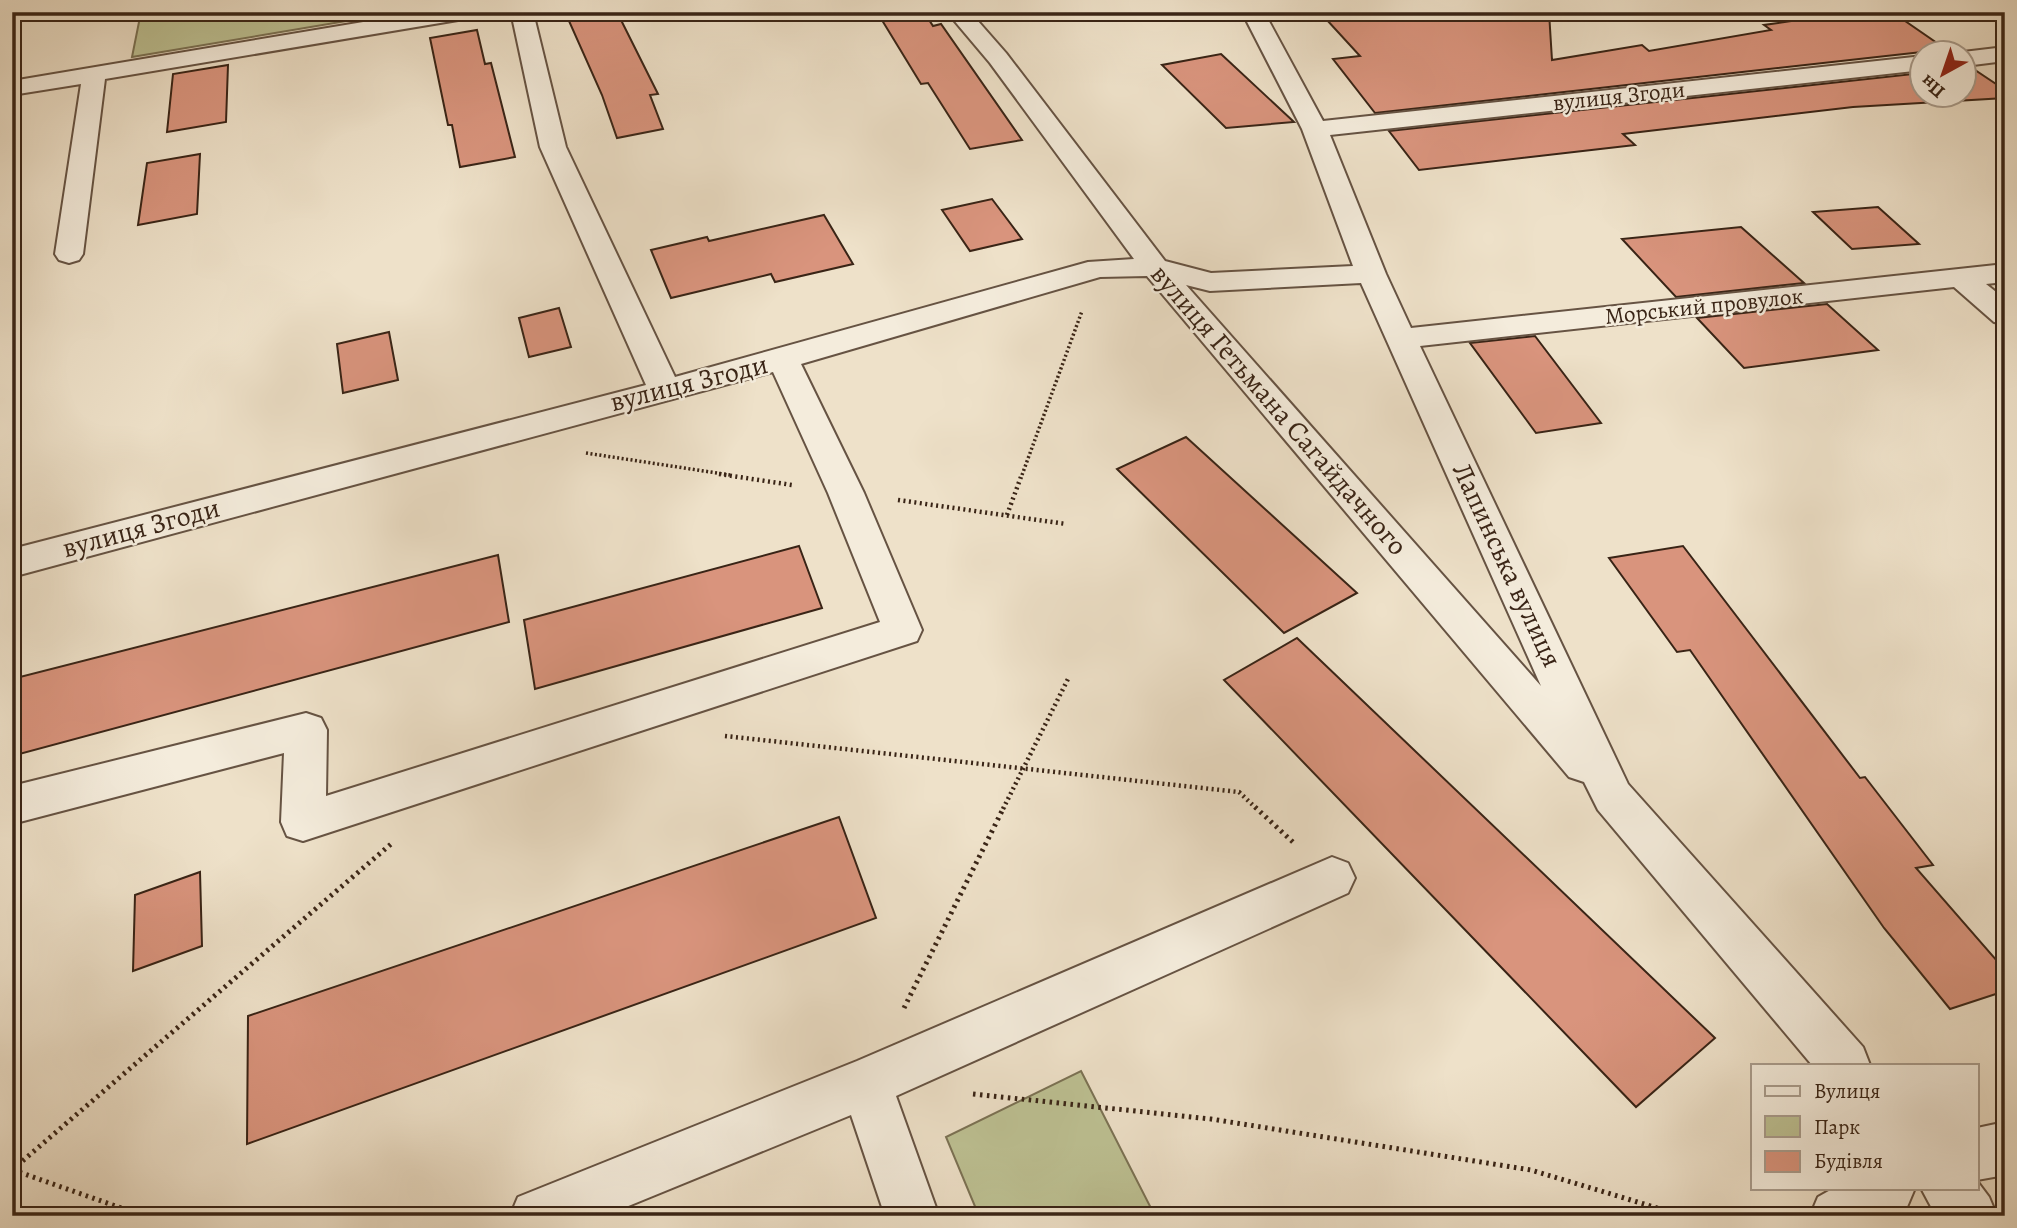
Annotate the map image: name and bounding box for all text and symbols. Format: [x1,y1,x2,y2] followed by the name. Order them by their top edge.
[1909,38,1979,108] north arrow
[1915,68,1951,104] text: Пн
[1551,74,1687,118] street label: вулиця Згоди
[1142,256,1416,564] street label: вулиця Гетьмана Сагайдачного
[1603,280,1805,332] street label: Морський провулок
[606,345,772,421] street label: вулиця Згоди
[1443,457,1571,673] street label: Лапинська вулиця
[58,489,224,567] street label: вулиця Згоди
[1751,1064,1979,1190] legend
[1814,1077,1880,1105] text: Вулиця
[1814,1113,1860,1141] text: Парк
[1814,1147,1883,1175] text: Будівля

